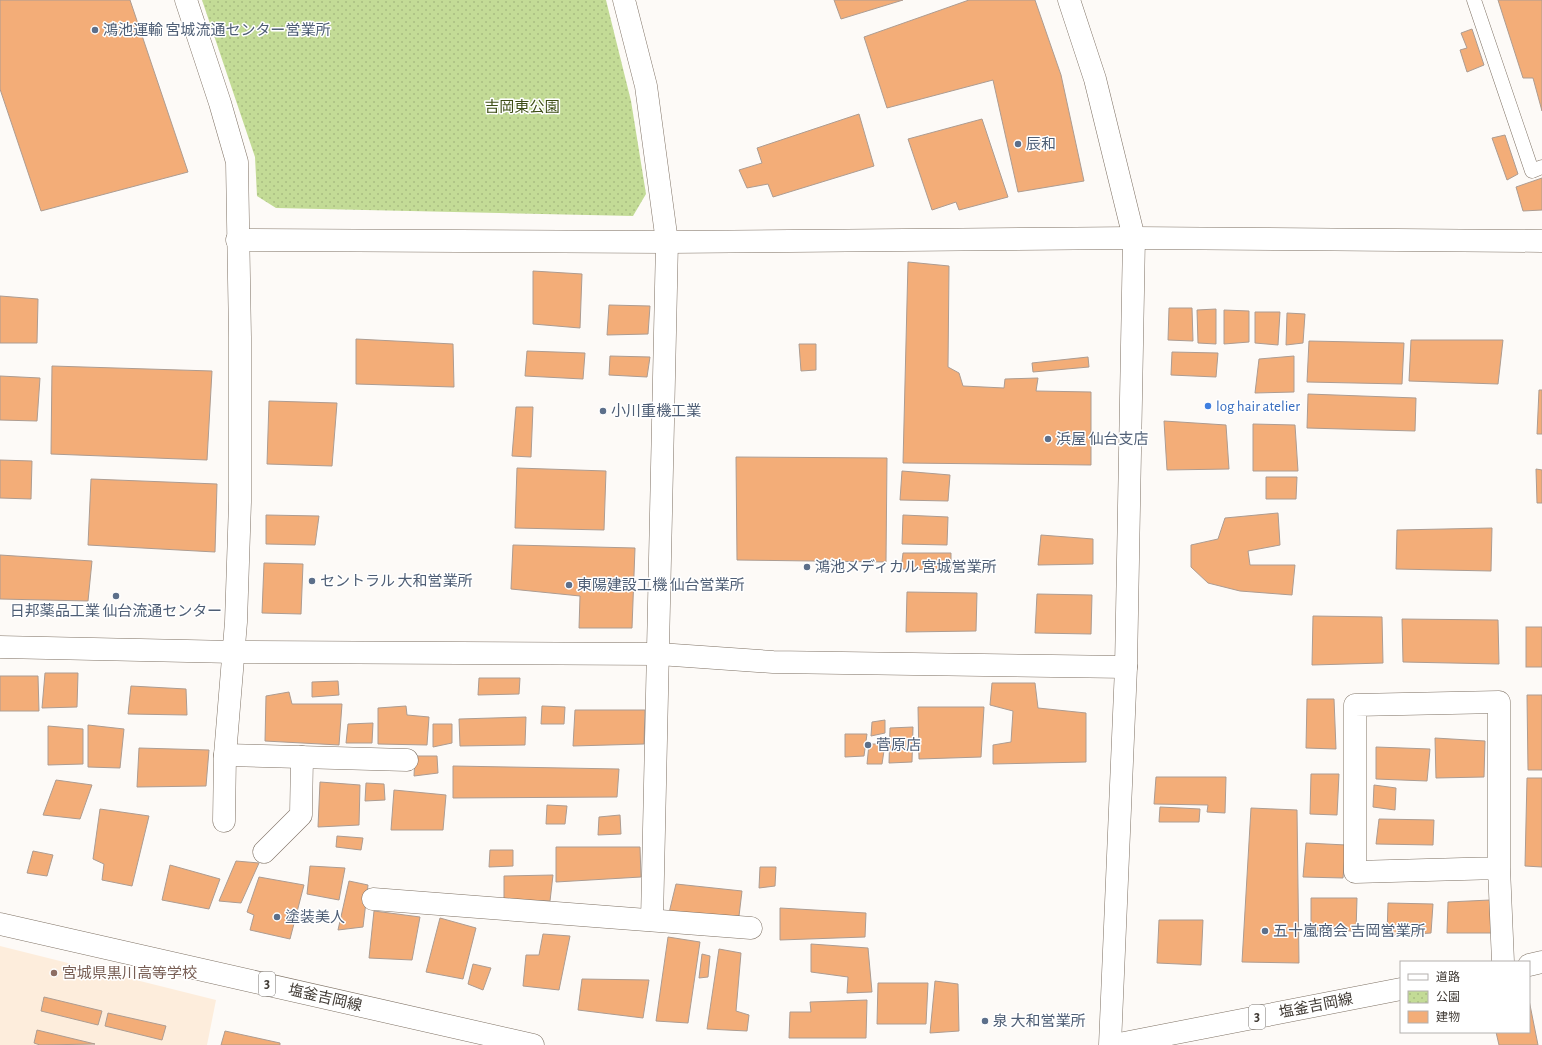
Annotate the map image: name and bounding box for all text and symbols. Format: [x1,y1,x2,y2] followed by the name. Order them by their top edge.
[103,21,330,38] place label: 鴻池運輸 宮城流通センター営業所
[90,25,100,35] marker: 鴻池運輸 宮城流通センター営業所
[484,99,560,115] park label: 吉岡東公園
[1026,136,1056,152] place label: 辰和
[1013,139,1023,149] marker: 辰和
[1216,399,1300,414] place label: log hair atelier
[1203,401,1213,411] marker: log hair atelier
[611,402,701,419] place label: 小川重機工業
[598,406,608,416] marker: 小川重機工業
[1056,431,1148,447] place label: 浜屋 仙台支店
[1043,434,1053,444] marker: 浜屋 仙台支店
[815,559,996,575] place label: 鴻池メディカル 宮城営業所
[802,562,812,572] marker: 鴻池メディカル 宮城営業所
[320,573,472,589] place label: セントラル 大和営業所
[307,576,317,586] marker: セントラル 大和営業所
[577,576,744,593] place label: 東陽建設工機 仙台営業所
[564,580,574,590] marker: 東陽建設工機 仙台営業所
[111,591,121,601] marker: 日邦薬品工業 仙台流通センター
[10,603,222,619] place label: 日邦薬品工業 仙台流通センター
[876,737,921,753] place label: 菅原店
[863,740,873,750] marker: 菅原店
[285,909,345,925] place label: 塗装美人
[272,912,282,922] marker: 塗装美人
[1273,923,1425,939] place label: 五十嵐商会 吉岡営業所
[1260,926,1270,936] marker: 五十嵐商会 吉岡営業所
[1400,961,1530,1033] legend
[62,965,197,981] place label: 宮城県黒川高等学校
[49,968,59,978] marker: 宮城県黒川高等学校
[1436,970,1460,983] text: 道路
[259,972,275,996] road number: 3
[287,980,364,1014] street label: 塩釜吉岡線
[1277,990,1354,1021] street label: 塩釜吉岡線
[1436,991,1460,1003] text: 公園
[1249,1005,1265,1029] road number: 3
[1436,1010,1460,1023] text: 建物
[993,1013,1085,1029] place label: 泉 大和営業所
[980,1016,990,1026] marker: 泉 大和営業所

